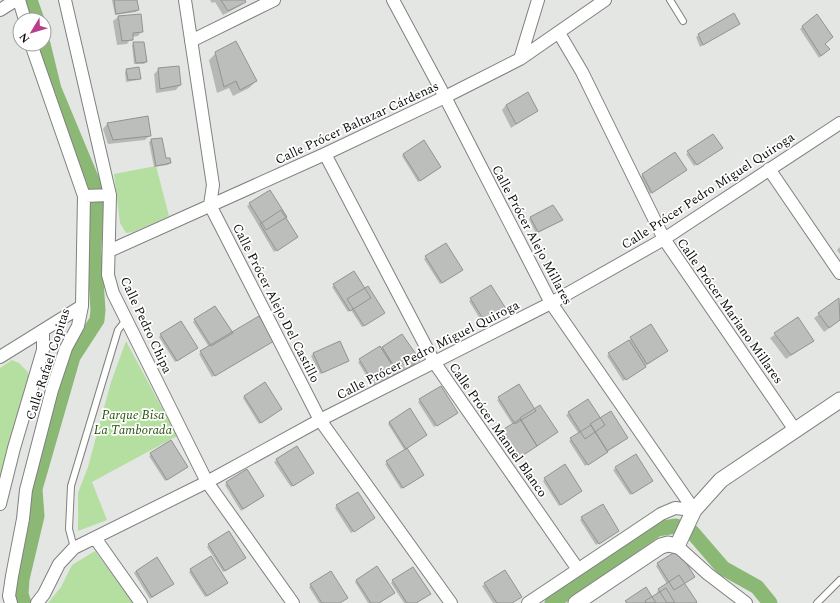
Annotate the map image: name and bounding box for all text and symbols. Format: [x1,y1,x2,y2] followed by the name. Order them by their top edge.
[12,12,52,52] north arrow
[15,29,34,47] text: N
[272,76,442,170] street label: Calle Prócer Baltazar Cárdenas
[617,127,799,255] street label: Calle Prócer Pedro Miguel Quiroga
[487,161,577,309] street label: Calle Prócer Alejo Millares
[227,220,325,386] street label: Calle Prócer Alejo Del Castillo
[672,234,788,388] street label: Calle Prócer Mariano Millares
[115,273,177,377] street label: Calle Pedro Chipa
[333,295,524,405] street label: Calle Prócer Pedro Miguel Quiroga
[20,306,76,422] street label: Calle Rafael Copitas
[444,358,552,502] street label: Calle Prócer Manuel Blanco
[94,405,173,440] park label: Parque Bisa La Tamborada

